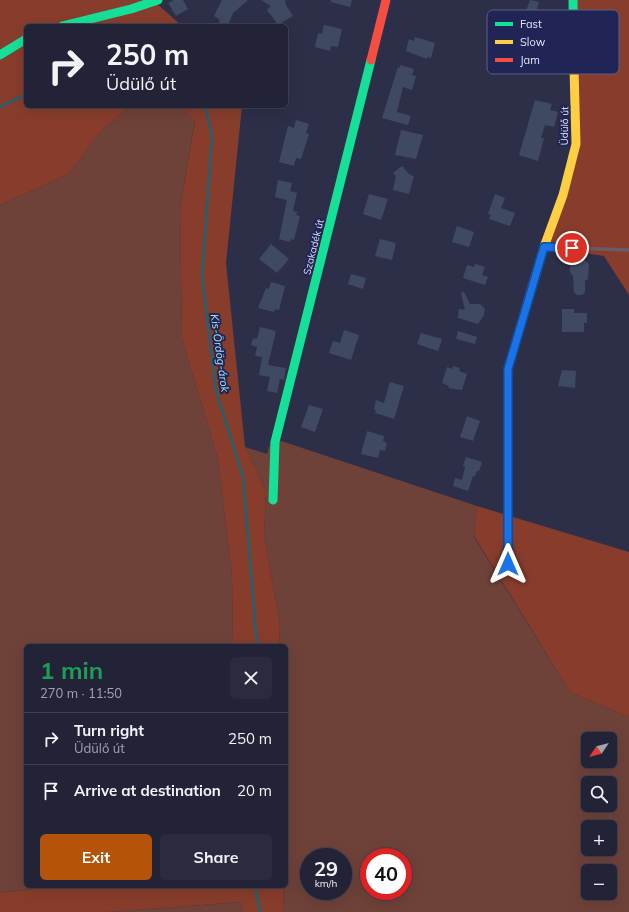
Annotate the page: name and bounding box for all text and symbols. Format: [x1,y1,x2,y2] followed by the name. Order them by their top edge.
[487,10,619,74] legend
[520,17,542,31] text: Fast
[520,35,546,49] text: Slow
[106,37,189,72] text: 250 m
[40,40,92,92] icon: right
[520,53,540,67] text: Jam
[106,72,176,95] text: Üdülő út
[558,106,571,146] street label: Üdülő út
[300,217,327,276] street label: Szakadék út
[555,231,589,265] pin
[561,237,583,259] icon: arrive
[208,313,232,393] water label: Kis-Ördög-árok
[487,543,529,585] position arrow
[40,655,103,685] text: 1 min
[230,657,272,699] button: close
[40,685,122,701] text: 270 m · 11:50
[74,721,144,740] text: Turn right
[40,728,62,750] icon: right
[228,729,272,748] text: 250 m
[581,732,617,768] north arrow
[581,732,617,900] map controls
[74,740,125,756] text: Üdülő út
[581,776,617,812] button: search
[40,780,62,802] icon: arrive
[74,781,221,800] text: Arrive at destination
[237,781,272,800] text: 20 m
[581,820,617,856] button: +
[40,834,152,880] button: Exit
[160,834,272,880] button: Share
[360,848,412,900] speed limit sign: 40
[314,856,338,881] text: 29
[581,864,617,900] button: −
[315,877,337,890] text: km/h

